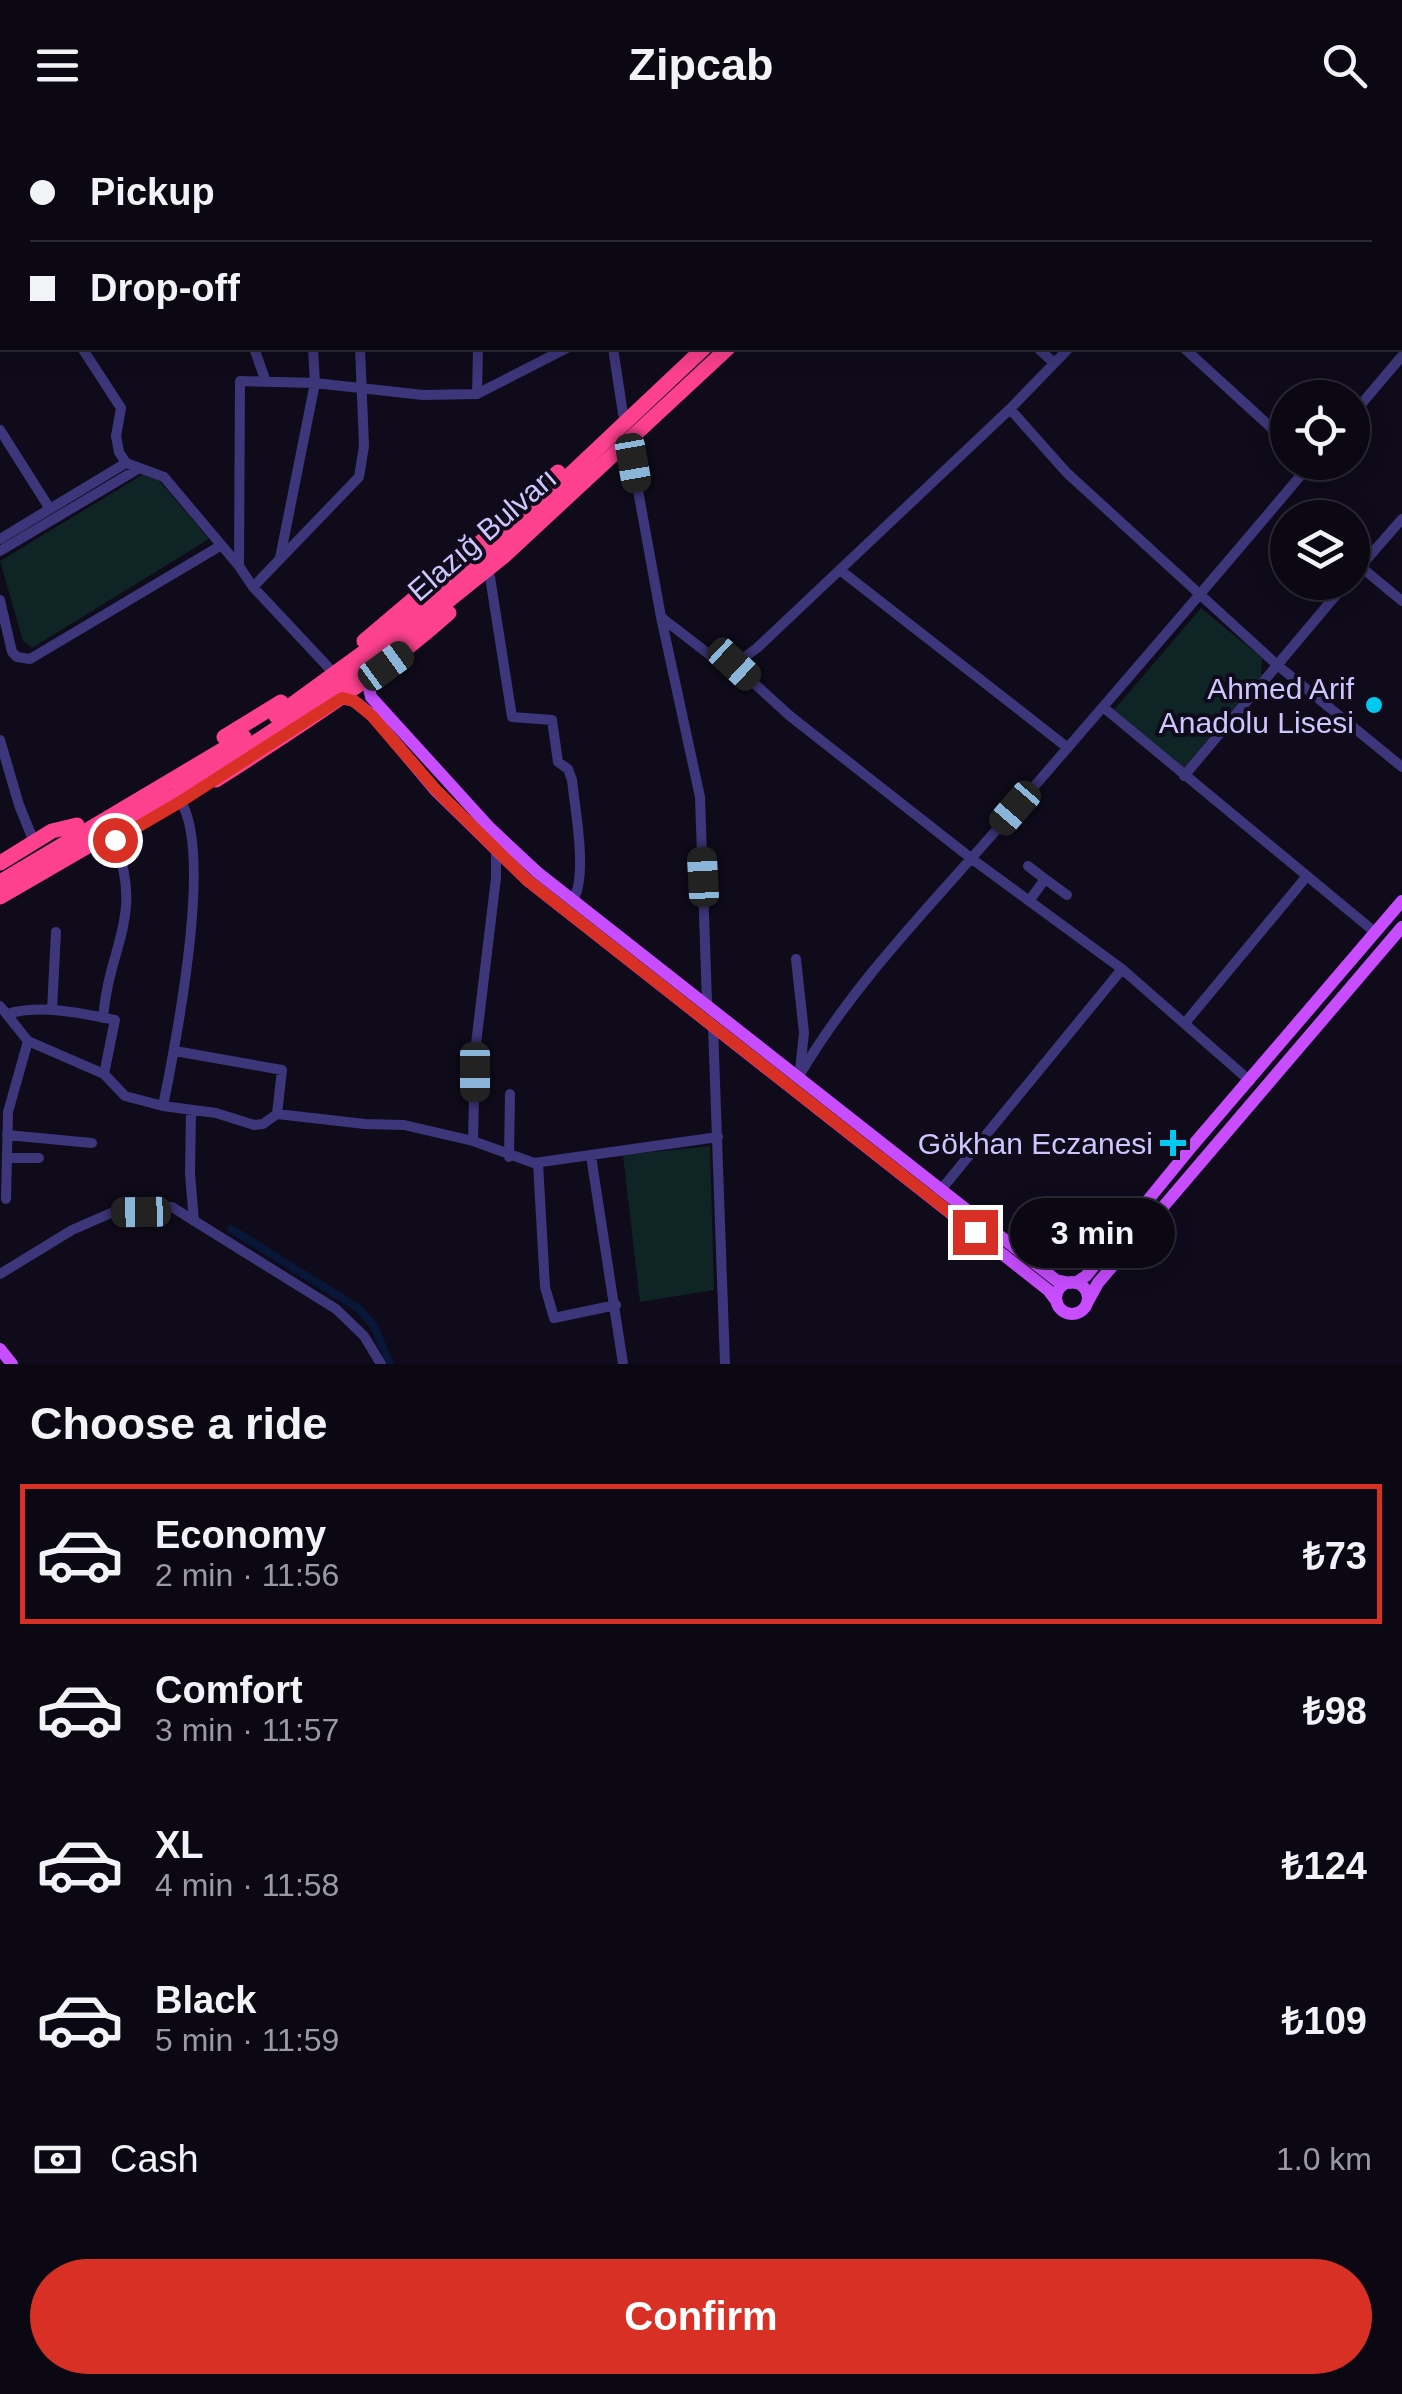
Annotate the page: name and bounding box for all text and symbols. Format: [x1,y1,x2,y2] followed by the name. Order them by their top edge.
[30,38,85,93] icon: menu
[1317,38,1372,93] icon: search
[628,39,774,90] text: Zipcab
[90,171,215,213] text: Pickup
[90,267,240,309] text: Drop-off
[1270,380,1370,600] map controls
[1270,380,1370,480] button: locate
[613,431,653,495] car
[401,461,563,607] street label: Elazığ Bulvarı
[1270,500,1370,600] button: layers
[702,633,766,695] car
[353,636,419,696] car
[1159,672,1355,739] place label: Ahmed Arif Anadolu Lisesi
[1363,694,1385,716] marker: Ahmed Arif Anadolu Lisesi
[984,776,1046,840] car
[93,818,138,863] route start
[686,846,720,908] car
[460,1042,490,1102] car
[918,1127,1153,1160] place label: Gökhan Eczanesi
[1162,1132,1184,1154] marker: Gökhan Eczanesi
[111,1196,171,1228] car
[1010,1197,1175,1267] callout: 3 min
[953,1210,998,1255] route end
[1051,1215,1134,1251] text: 3 min
[30,1398,328,1449] text: Choose a ride
[35,1509,125,1599] icon: car
[155,1514,326,1556] text: Economy
[1303,1535,1367,1577] text: ₺73
[155,1557,339,1593] text: 2 min · 11:56
[35,1664,125,1754] icon: car
[155,1669,303,1711] text: Comfort
[1303,1690,1367,1732] text: ₺98
[155,1712,339,1748] text: 3 min · 11:57
[35,1819,125,1909] icon: car
[155,1824,204,1866] text: XL
[1282,1845,1367,1887] text: ₺124
[155,1867,339,1903] text: 4 min · 11:58
[35,1974,125,2064] icon: car
[155,1979,256,2021] text: Black
[1282,2000,1367,2042] text: ₺109
[155,2022,339,2058] text: 5 min · 11:59
[30,2132,85,2187] icon: cash
[110,2138,199,2180] text: Cash
[1276,2141,1372,2177] text: 1.0 km
[30,2259,1372,2374] button: Confirm

